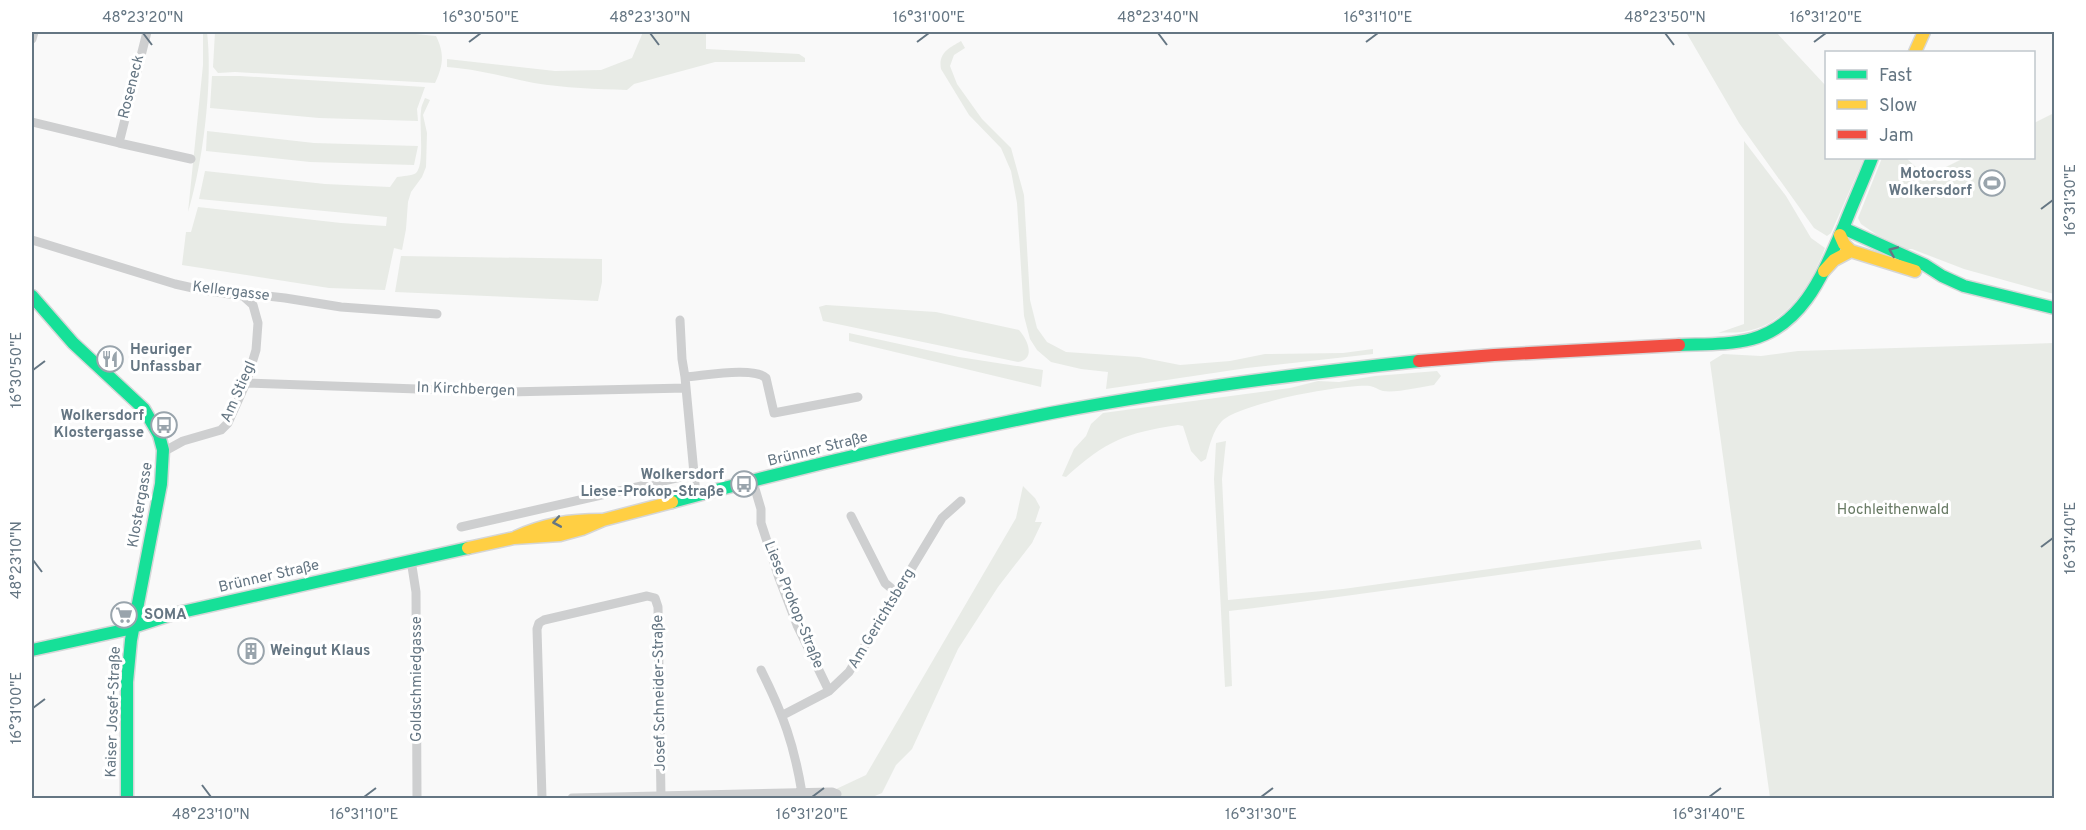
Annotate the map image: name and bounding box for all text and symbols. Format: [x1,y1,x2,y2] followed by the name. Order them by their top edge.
[102,9,184,28] text: 48°23'20"N
[443,9,519,28] text: 16°30'50"E
[609,9,691,28] text: 48°23'30"N
[893,9,965,28] text: 16°31'00"E
[1117,9,1199,28] text: 48°23'40"N
[1344,9,1412,28] text: 16°31'10"E
[1624,9,1706,28] text: 48°23'50"N
[1790,9,1862,28] text: 16°31'20"E
[1825,51,2035,159] legend
[115,53,149,121] street label: Roseneck
[1879,65,1912,88] text: Fast
[1879,95,1917,118] text: Slow
[1879,125,1914,148] text: Jam
[2062,164,2081,236] text: 16°31'30"E
[1888,165,1973,201] place label: Motocross Wolkersdorf
[1977,168,2007,198] sports icon: Motocross Wolkersdorf
[1889,246,1900,258] one-way arrow
[191,278,271,306] street label: Kellergasse
[8,332,27,408] text: 16°30'50"E
[130,341,202,377] place label: Heuriger Unfassbar
[95,344,125,374] restaurant icon: Heuriger Unfassbar
[217,358,261,426] street label: Am Stiegl
[416,379,516,401] street label: In Kirchbergen
[53,407,145,443] place label: Wolkersdorf Klostergasse
[149,410,179,440] bus stop icon: Wolkersdorf Klostergasse
[766,428,870,472] street label: Brünner Straße
[124,461,158,549] street label: Klostergasse
[580,466,725,502] place label: Wolkersdorf Liese-Prokop-Straße
[729,469,759,499] bus stop icon: Wolkersdorf Liese-Prokop-Straße
[1837,501,1949,520] park label: Hochleithenwald
[2062,502,2081,574] text: 16°31'40"E
[552,515,562,528] one-way arrow
[8,521,27,599] text: 48°23'10"N
[759,539,827,671] street label: Liese Prokop-Straße
[217,556,321,598] street label: Brünner Straße
[845,565,919,673] street label: Am Gerichtsberg
[109,600,139,630] supermarket icon: SOMA
[144,606,187,625] place label: SOMA
[649,615,671,771] street label: Josef Schneider-Straße
[408,616,427,742] street label: Goldschmiedgasse
[236,636,266,666] building icon: Weingut Klaus
[270,642,370,661] place label: Weingut Klaus
[102,646,126,778] street label: Kaiser Josef-Straße
[8,672,27,744] text: 16°31'00"E
[172,806,250,825] text: 48°23'10"N
[330,806,398,825] text: 16°31'10"E
[776,806,848,825] text: 16°31'20"E
[1225,806,1297,825] text: 16°31'30"E
[1673,806,1745,825] text: 16°31'40"E

